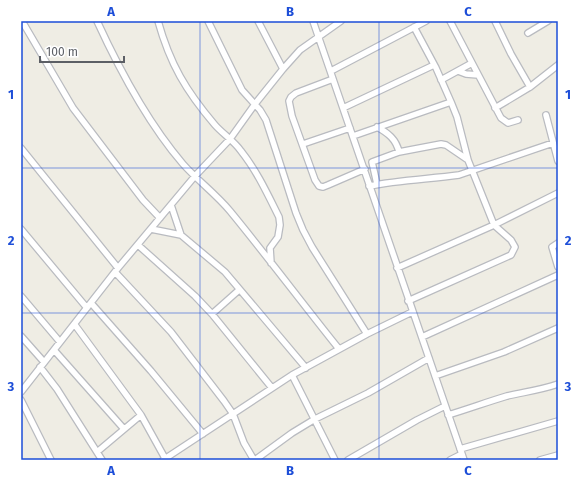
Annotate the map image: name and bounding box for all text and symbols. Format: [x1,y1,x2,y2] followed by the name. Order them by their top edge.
[106,4,115,19] text: A
[286,4,294,19] text: B
[464,4,472,19] text: C
[40,38,124,64] scale bar
[46,45,78,59] text: 100 m
[8,87,14,102] text: 1
[565,87,571,102] text: 1
[8,233,15,248] text: 2
[565,233,572,248] text: 2
[7,379,15,394] text: 3
[564,379,572,394] text: 3
[106,463,115,478] text: A
[286,463,294,478] text: B
[464,463,472,478] text: C

